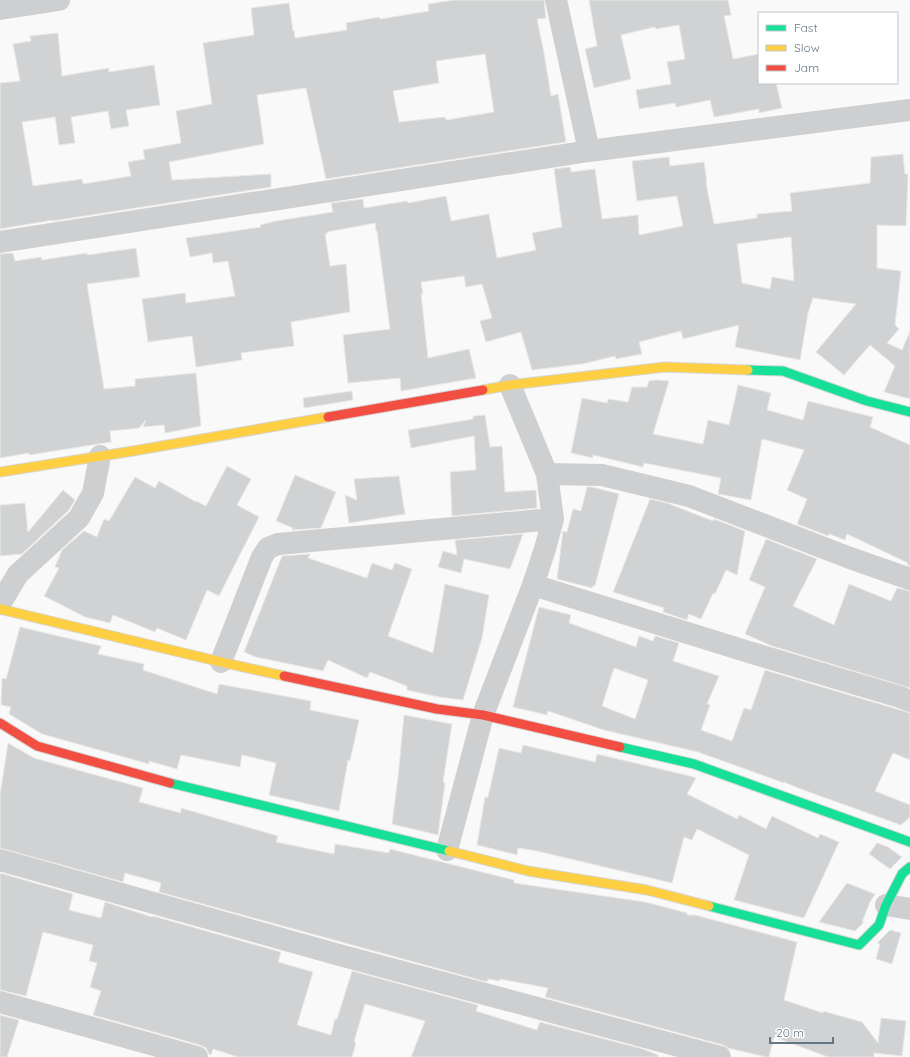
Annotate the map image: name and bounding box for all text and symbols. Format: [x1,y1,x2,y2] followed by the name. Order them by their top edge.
[758,12,898,84] legend
[794,20,818,35] text: Fast
[794,40,820,55] text: Slow
[794,60,819,75] text: Jam
[770,1019,833,1045] scale bar
[776,1025,804,1040] text: 20 m

